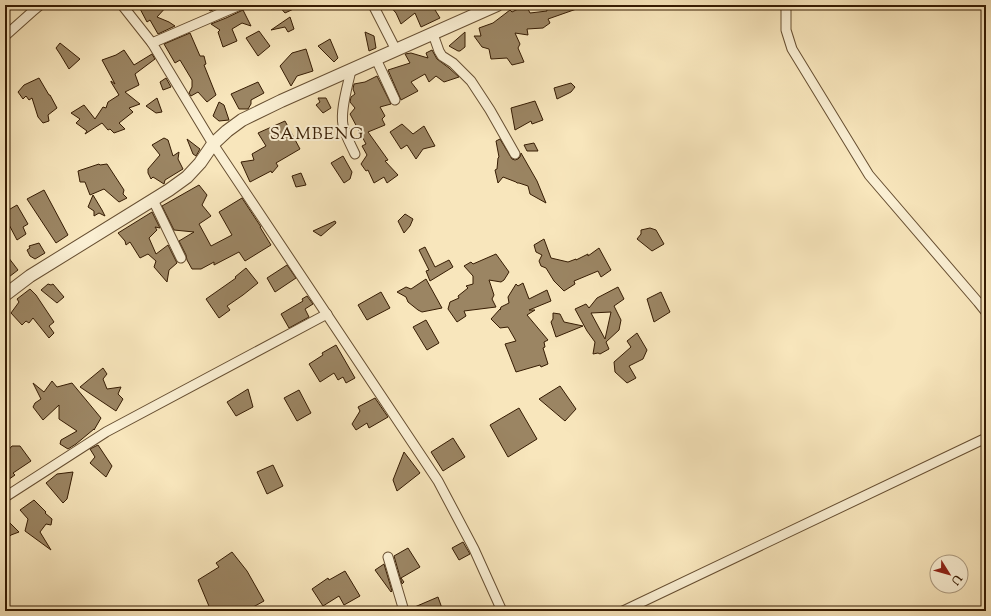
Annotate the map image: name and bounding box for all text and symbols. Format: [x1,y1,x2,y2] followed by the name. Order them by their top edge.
[270,123,364,147] district label: SAMBENG
[929,554,969,594] north arrow
[947,570,966,588] text: U

